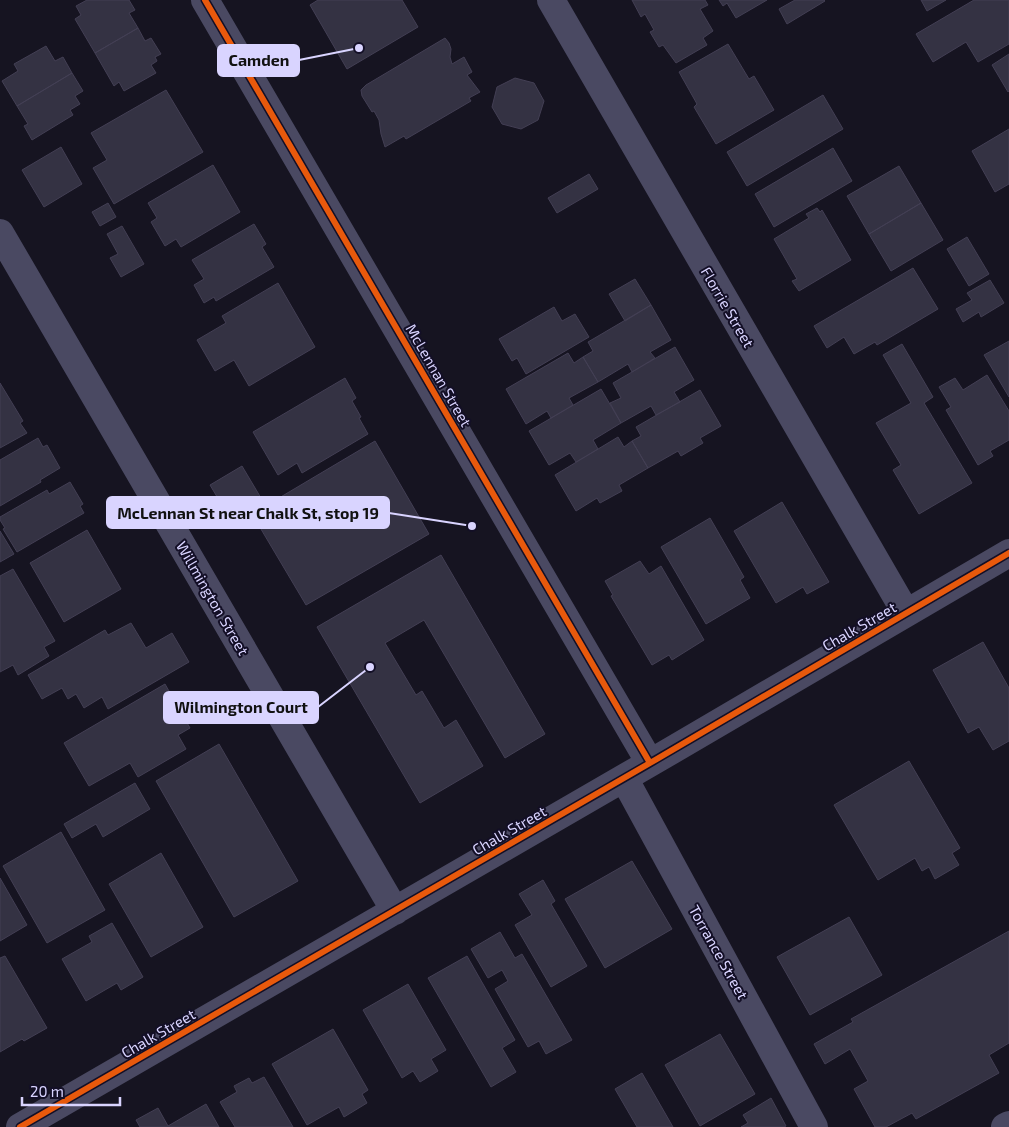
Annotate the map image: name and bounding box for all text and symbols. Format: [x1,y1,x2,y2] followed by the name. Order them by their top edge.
[218,45,299,76] callout: Camden
[229,50,289,69] text: Camden
[698,264,758,351] street label: Florrie Street
[402,320,476,430] street label: McLennan Street
[107,497,389,528] callout: McLennan St near Chalk St, stop 19
[117,503,379,522] text: McLennan St near Chalk St, stop 19
[173,538,253,659] street label: Willmington Street
[819,597,899,654] street label: Chalk Street
[164,692,318,723] callout: Wilmington Court
[174,697,308,716] text: Wilmington Court
[469,801,549,858] street label: Chalk Street
[686,902,752,1002] street label: Torrance Street
[118,1004,198,1061] street label: Chalk Street
[22,1074,120,1106] scale bar
[30,1082,64,1100] text: 20 m

